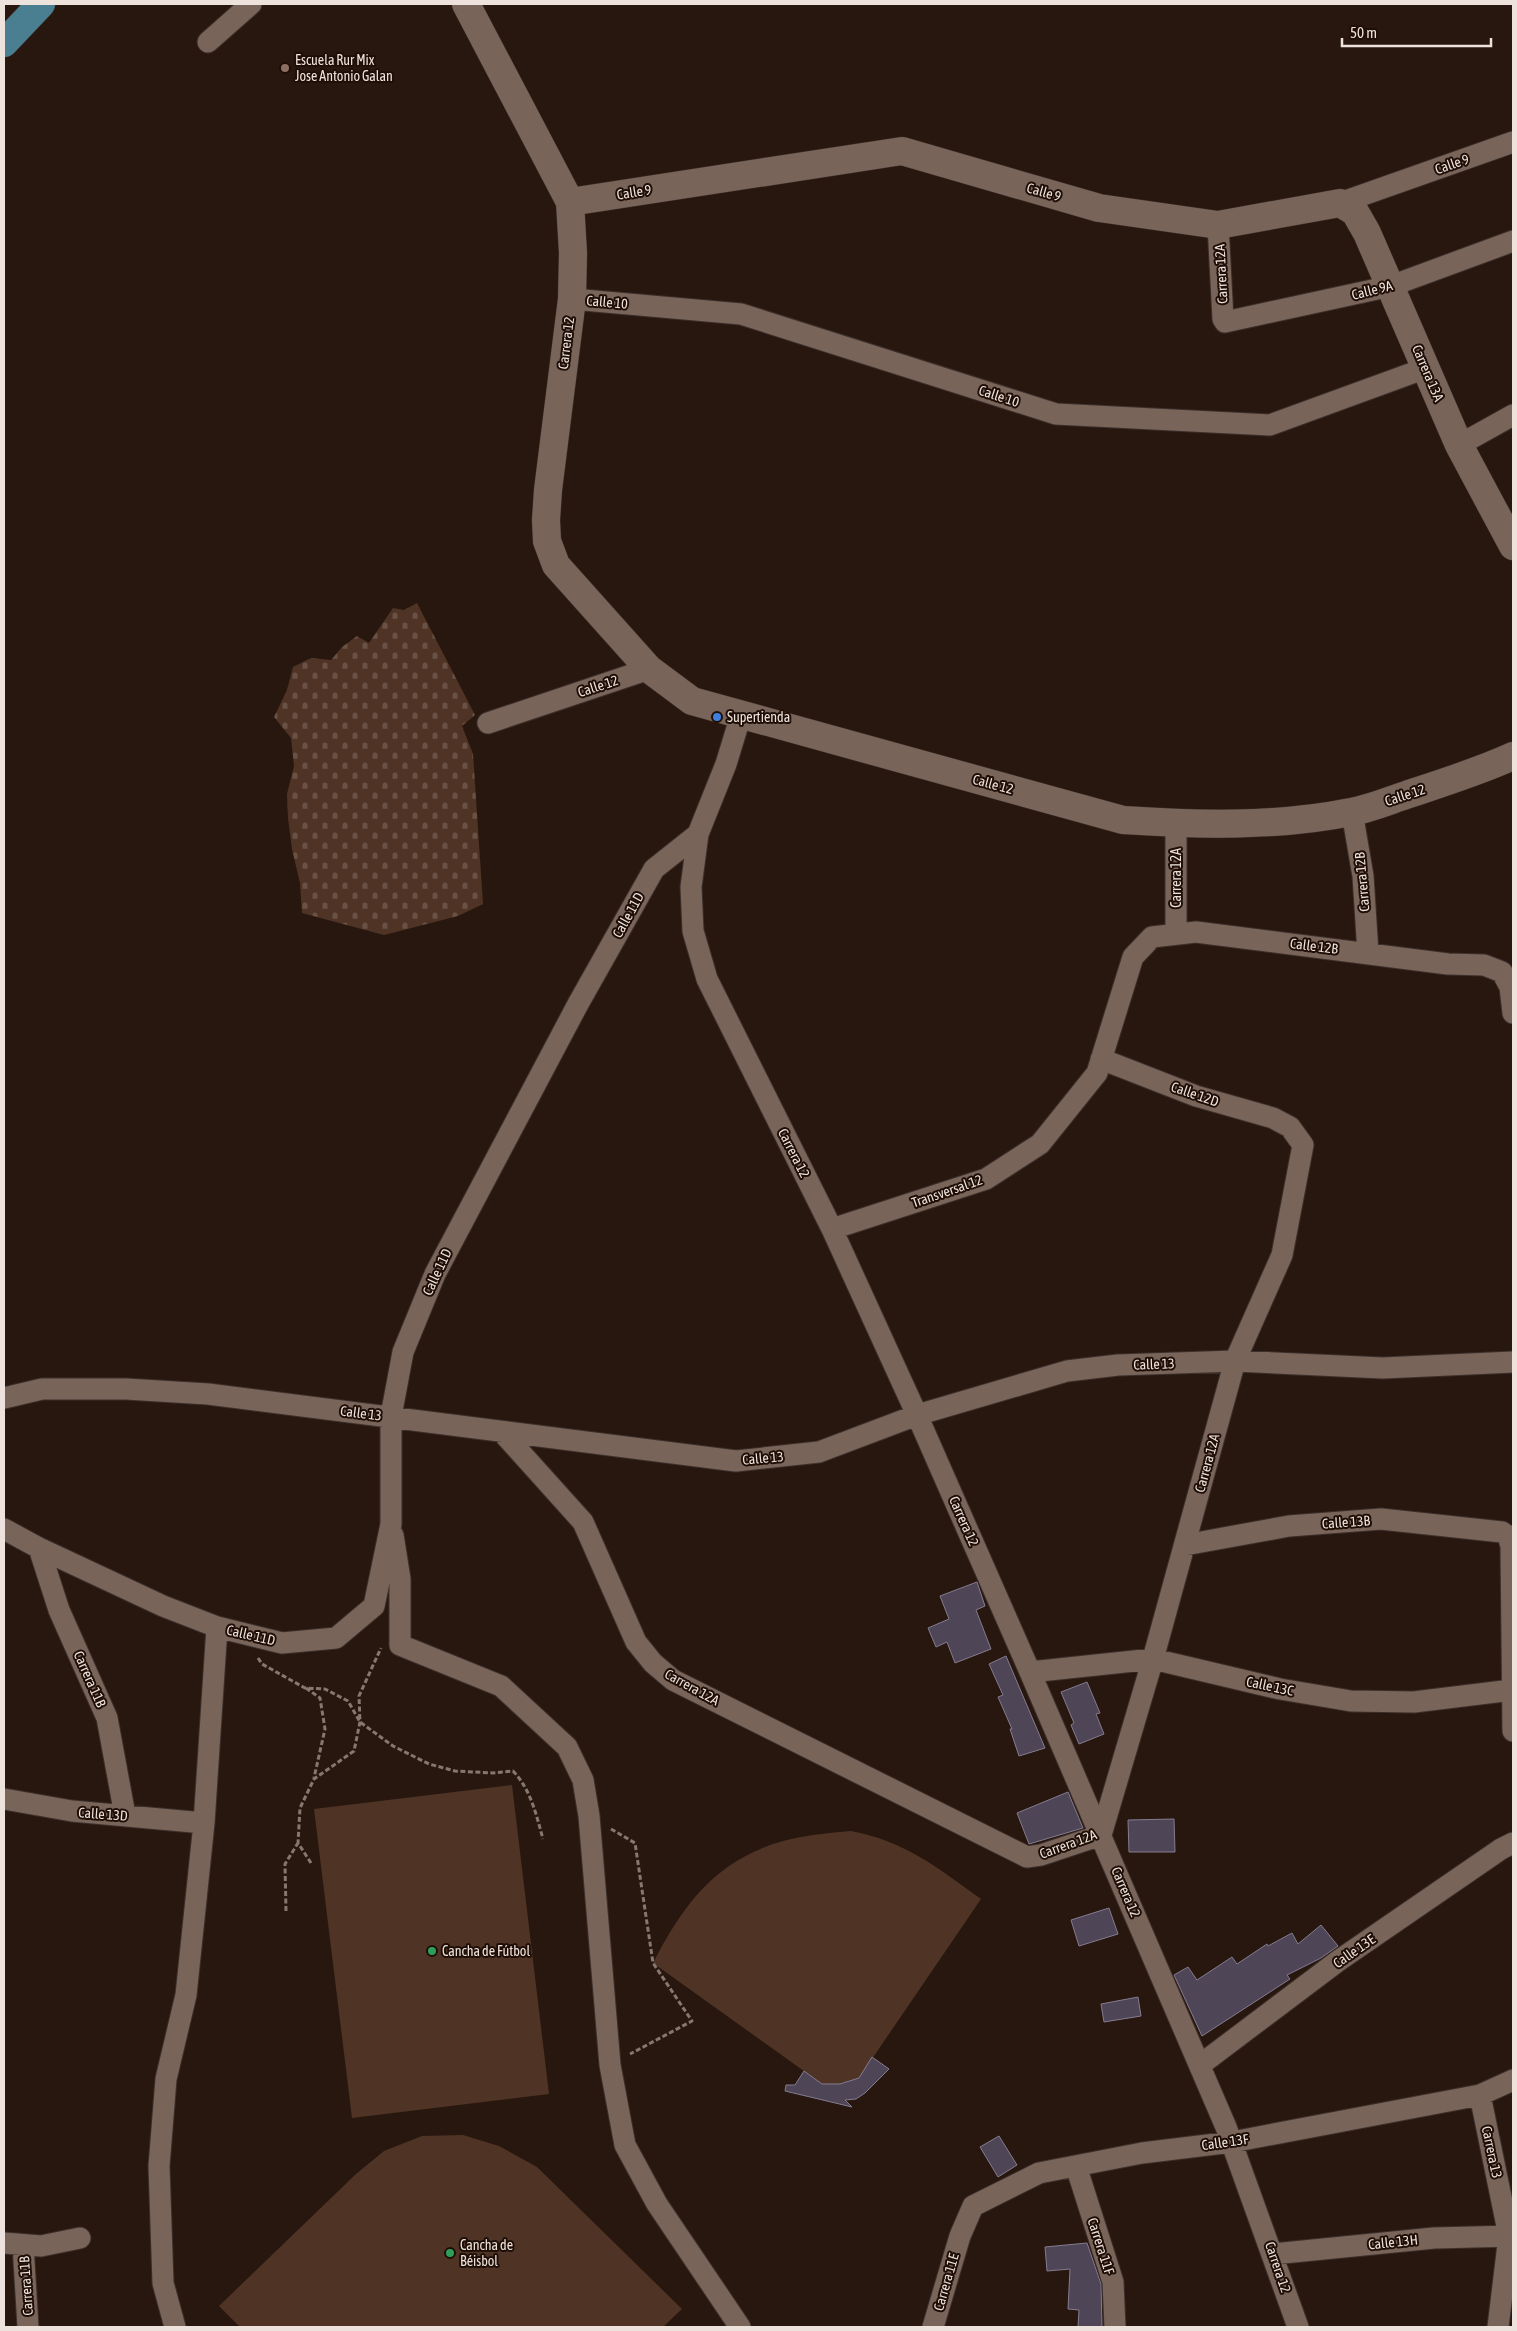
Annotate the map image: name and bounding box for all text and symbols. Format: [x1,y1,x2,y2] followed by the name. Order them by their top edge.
[1342,15,1491,47] scale bar
[1350,24,1377,41] text: 50 m
[295,52,393,84] place label: Escuela Rur Mix Jose Antonio Galan
[279,62,291,74] marker: Escuela Rur Mix Jose Antonio Galan
[1433,151,1471,177] street label: Calle 9
[1025,179,1063,205] street label: Calle 9
[615,181,653,203] street label: Calle 9
[1211,244,1231,304] street label: Carrera 12A
[1350,277,1394,303] street label: Calle 9A
[586,292,629,312] street label: Calle 10
[555,316,577,370] street label: Carrera 12
[1409,342,1447,404] street label: Carrera 13A
[977,382,1022,410] street label: Calle 10
[576,672,620,700] street label: Calle 12
[727,709,790,725] place label: Supertienda
[711,711,723,723] marker: Supertienda
[971,771,1015,797] street label: Calle 12
[1383,781,1427,809] street label: Calle 12
[1168,848,1184,908] street label: Carrera 12A
[1351,851,1373,912] street label: Carrera 12B
[609,889,647,940] street label: Calle 11D
[1289,935,1339,957] street label: Calle 12B
[1169,1078,1221,1110] street label: Calle 12D
[775,1126,813,1180] street label: Carrera 12
[910,1171,984,1211] street label: Transversal 12
[419,1246,455,1298] street label: Calle 11D
[1133,1355,1175,1373] street label: Calle 13
[339,1403,383,1423] street label: Calle 13
[1192,1432,1222,1494] street label: Carrera 12A
[742,1448,784,1468] street label: Calle 13
[946,1494,982,1548] street label: Carrera 12
[1321,1512,1371,1532] street label: Calle 13B
[225,1622,277,1648] street label: Calle 11D
[71,1649,110,1710] street label: Carrera 11B
[662,1666,722,1709] street label: Carrera 12A
[1245,1673,1296,1699] street label: Calle 13C
[78,1804,128,1824] street label: Calle 13D
[1037,1826,1099,1862] street label: Carrera 12A
[1108,1865,1144,1919] street label: Carrera 12
[1330,1931,1378,1971] street label: Calle 13E
[442,1943,530,1959] place label: Cancha de Fútbol
[426,1945,438,1957] marker: Cancha de Fútbol
[1479,2124,1505,2180] street label: Carrera 13
[1201,2131,1250,2153] street label: Calle 13F
[1084,2216,1118,2277] street label: Carrera 11F
[1367,2231,1419,2253] street label: Calle 13H
[460,2237,513,2269] place label: Cancha de Béisbol
[1262,2239,1294,2295] street label: Carrera 12
[444,2247,456,2259] marker: Cancha de Béisbol
[930,2251,962,2312] street label: Carrera 11E
[16,2255,36,2316] street label: Carrera 11B

